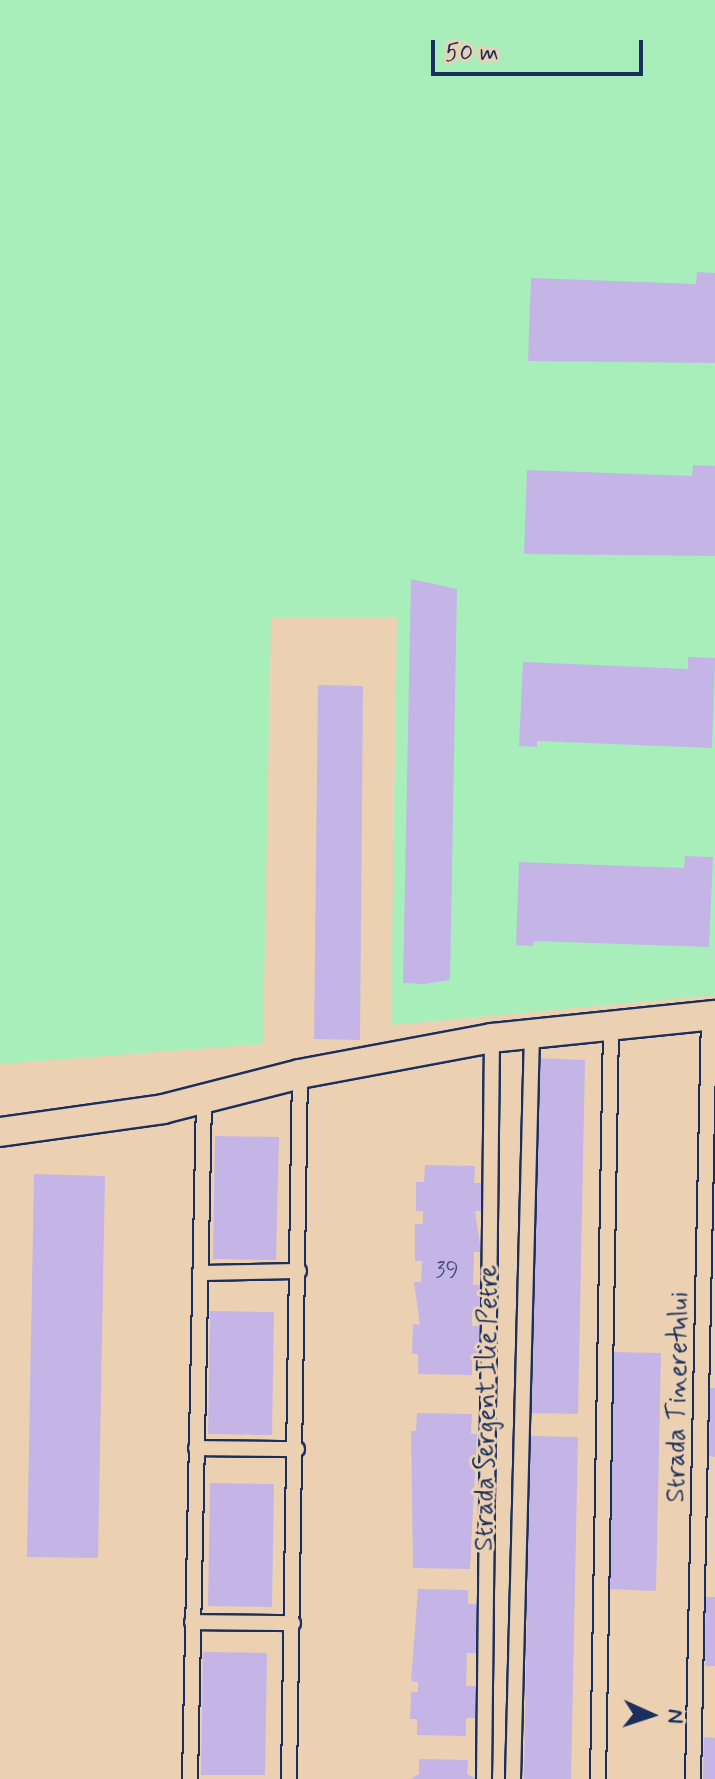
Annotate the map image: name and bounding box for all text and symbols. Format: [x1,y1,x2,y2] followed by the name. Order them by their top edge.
[435,24,647,74] scale bar
[445,38,499,69] text: 50 m
[435,1259,459,1285] house number: 39
[470,1267,506,1549] street label: Strada Sergent Ilie Petre
[662,1298,696,1496] street label: Strada Tineretului
[611,1675,691,1755] north arrow
[661,1708,689,1724] text: N

